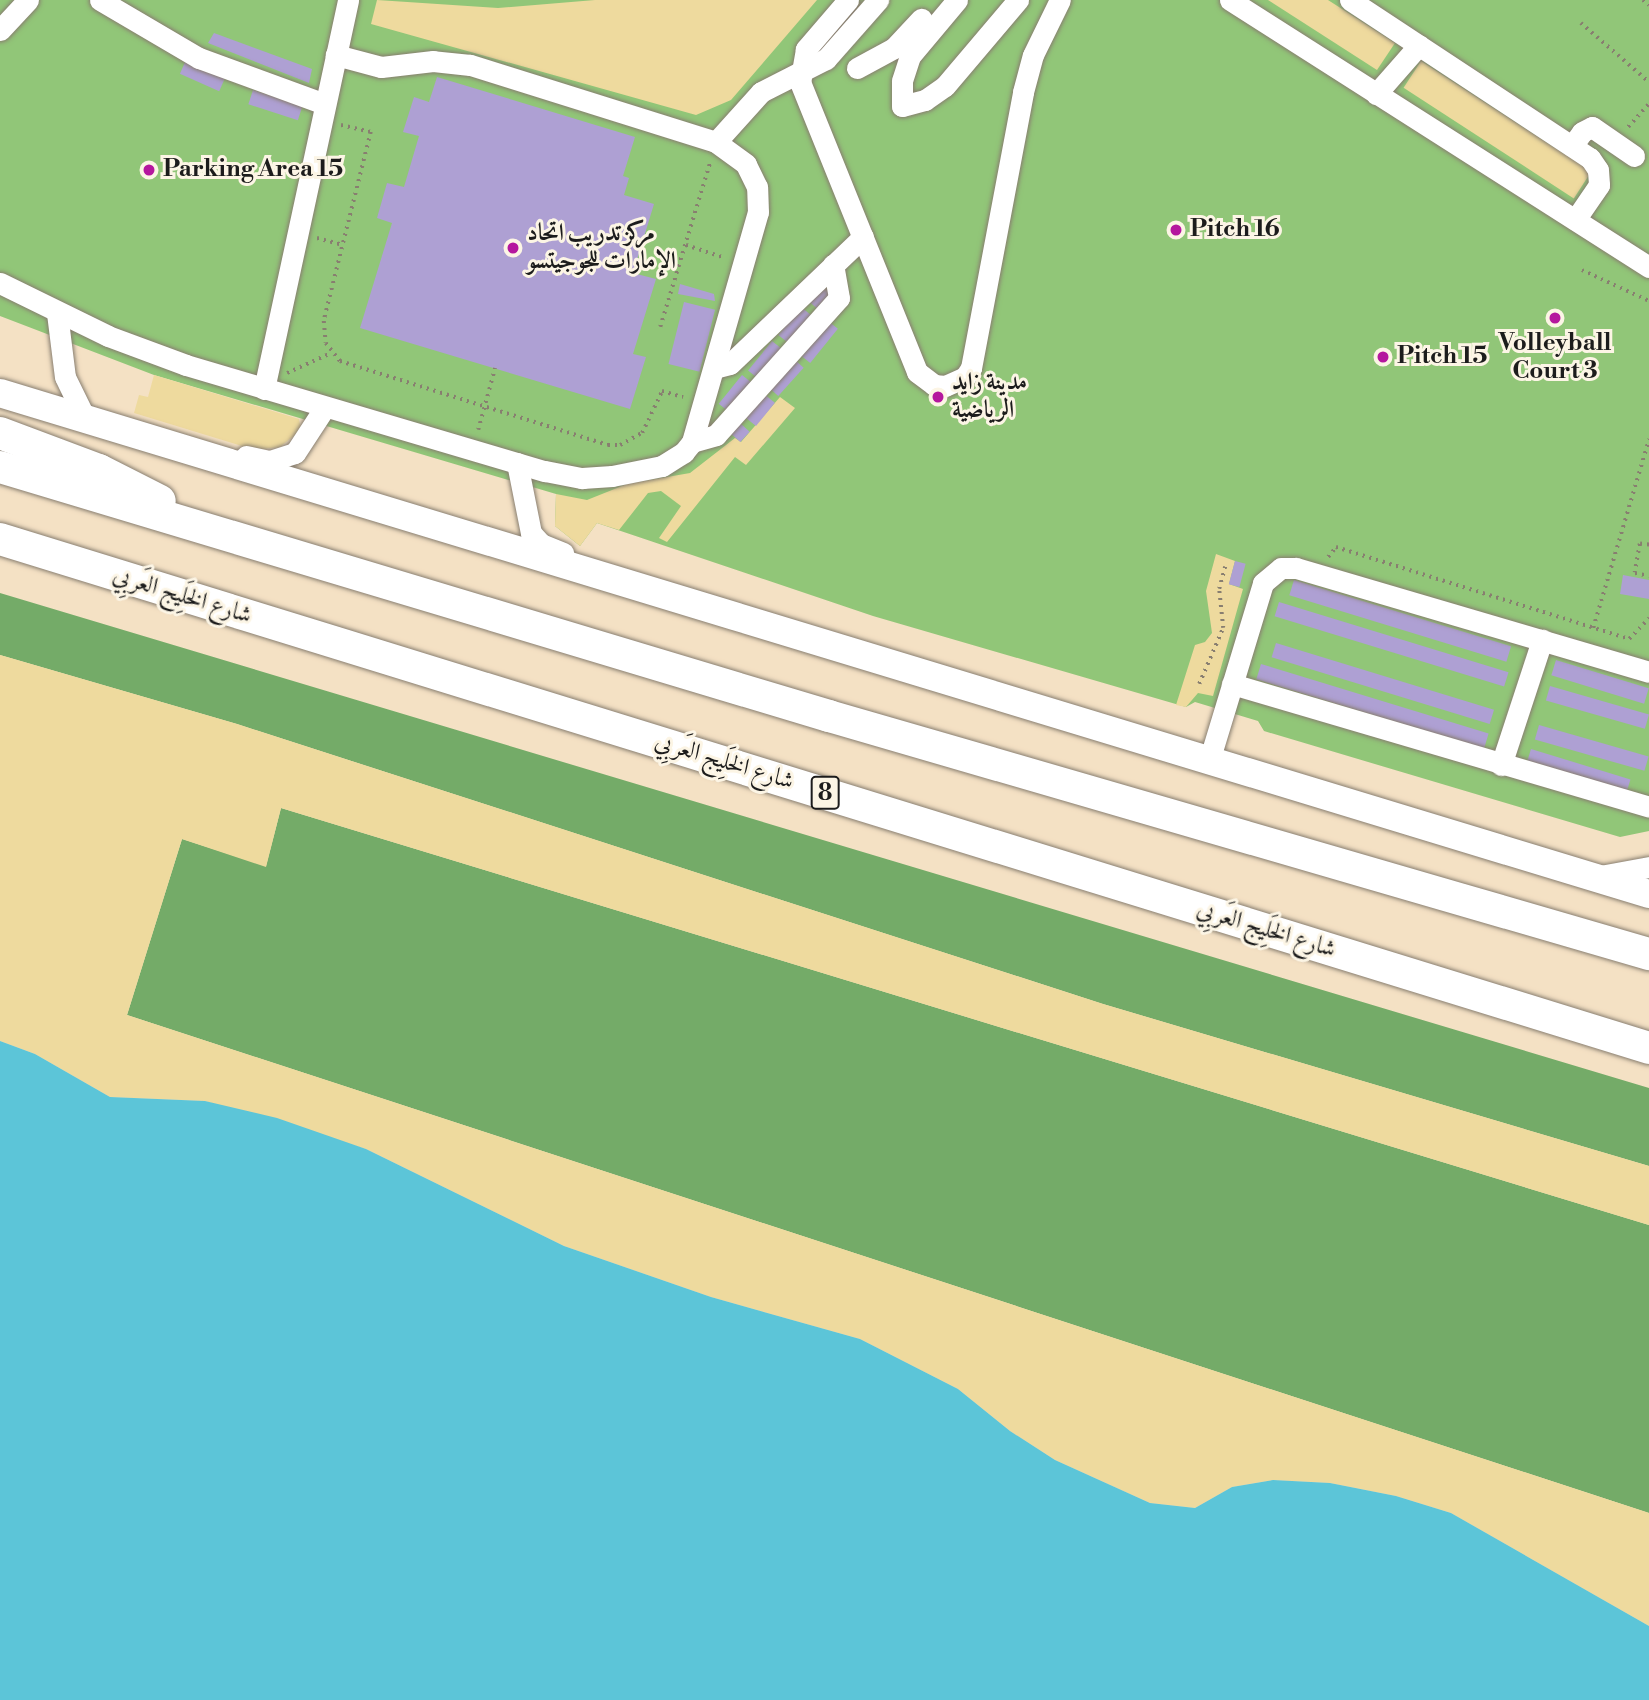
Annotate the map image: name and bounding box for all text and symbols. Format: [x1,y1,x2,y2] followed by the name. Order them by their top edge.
[163,156,343,184] place label: Parking Area 15
[141,162,157,178] marker: Parking Area 15
[1190,216,1280,244] place label: Pitch 16
[527,220,676,276] place label: مركز تدريب اتحاد الإمارات للجوجيتسو
[1168,222,1184,238] marker: Pitch 16
[505,240,521,256] marker: مركز تدريب اتحاد الإمارات للجوجيتسو
[1547,310,1563,326] marker: Volleyball Court 3
[1499,330,1611,386] place label: Volleyball Court 3
[1397,343,1487,371] place label: Pitch 15
[1375,349,1391,365] marker: Pitch 15
[952,369,1027,425] place label: مدينة زايد الرياضية
[930,389,946,405] marker: مدينة زايد الرياضية
[109,561,255,631] street label: شارع الخَلِيج العَربِي
[651,727,797,797] street label: شارع الخَلِيج العَربِي
[809,774,841,813] road number: 8
[1193,895,1339,965] street label: شارع الخَلِيج العَربِي

